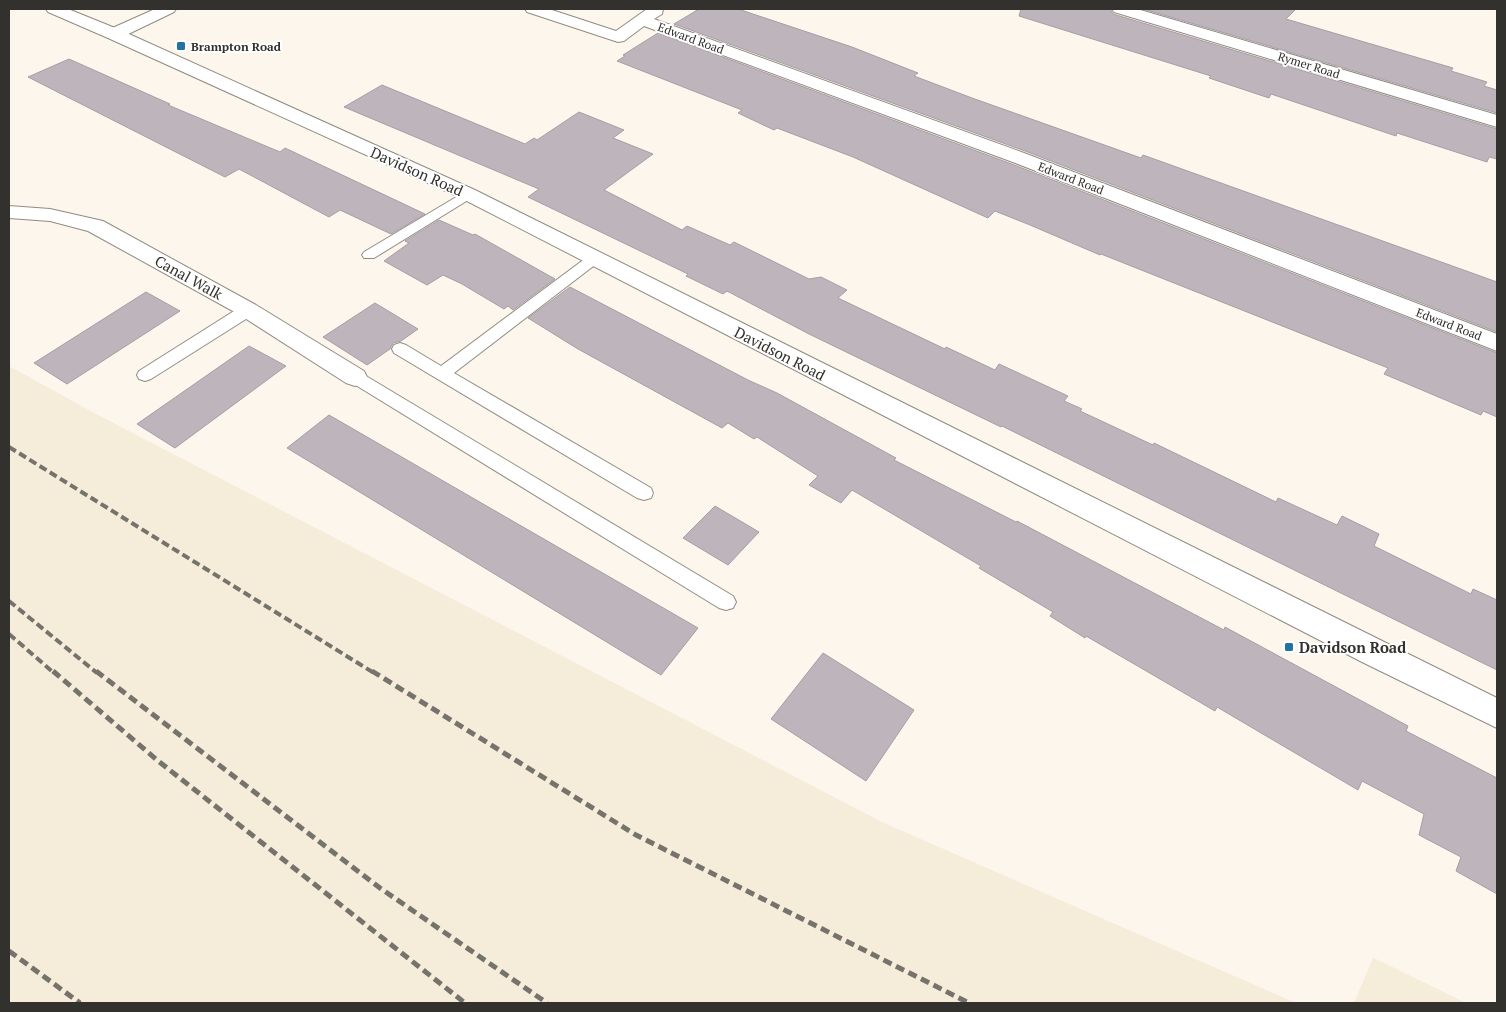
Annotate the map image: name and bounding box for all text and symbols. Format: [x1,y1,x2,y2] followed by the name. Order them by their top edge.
[656,19,726,57] street label: Edward Road
[191,39,282,54] place label: Brampton Road
[175,40,187,52] marker: Brampton Road
[1276,48,1342,82] street label: Rymer Road
[368,142,466,200] street label: Davidson Road
[1036,159,1106,198] street label: Edward Road
[151,250,227,304] street label: Canal Walk
[1414,305,1484,344] street label: Edward Road
[731,322,829,384] street label: Davidson Road
[1299,637,1406,657] place label: Davidson Road
[1283,641,1295,653] marker: Davidson Road

